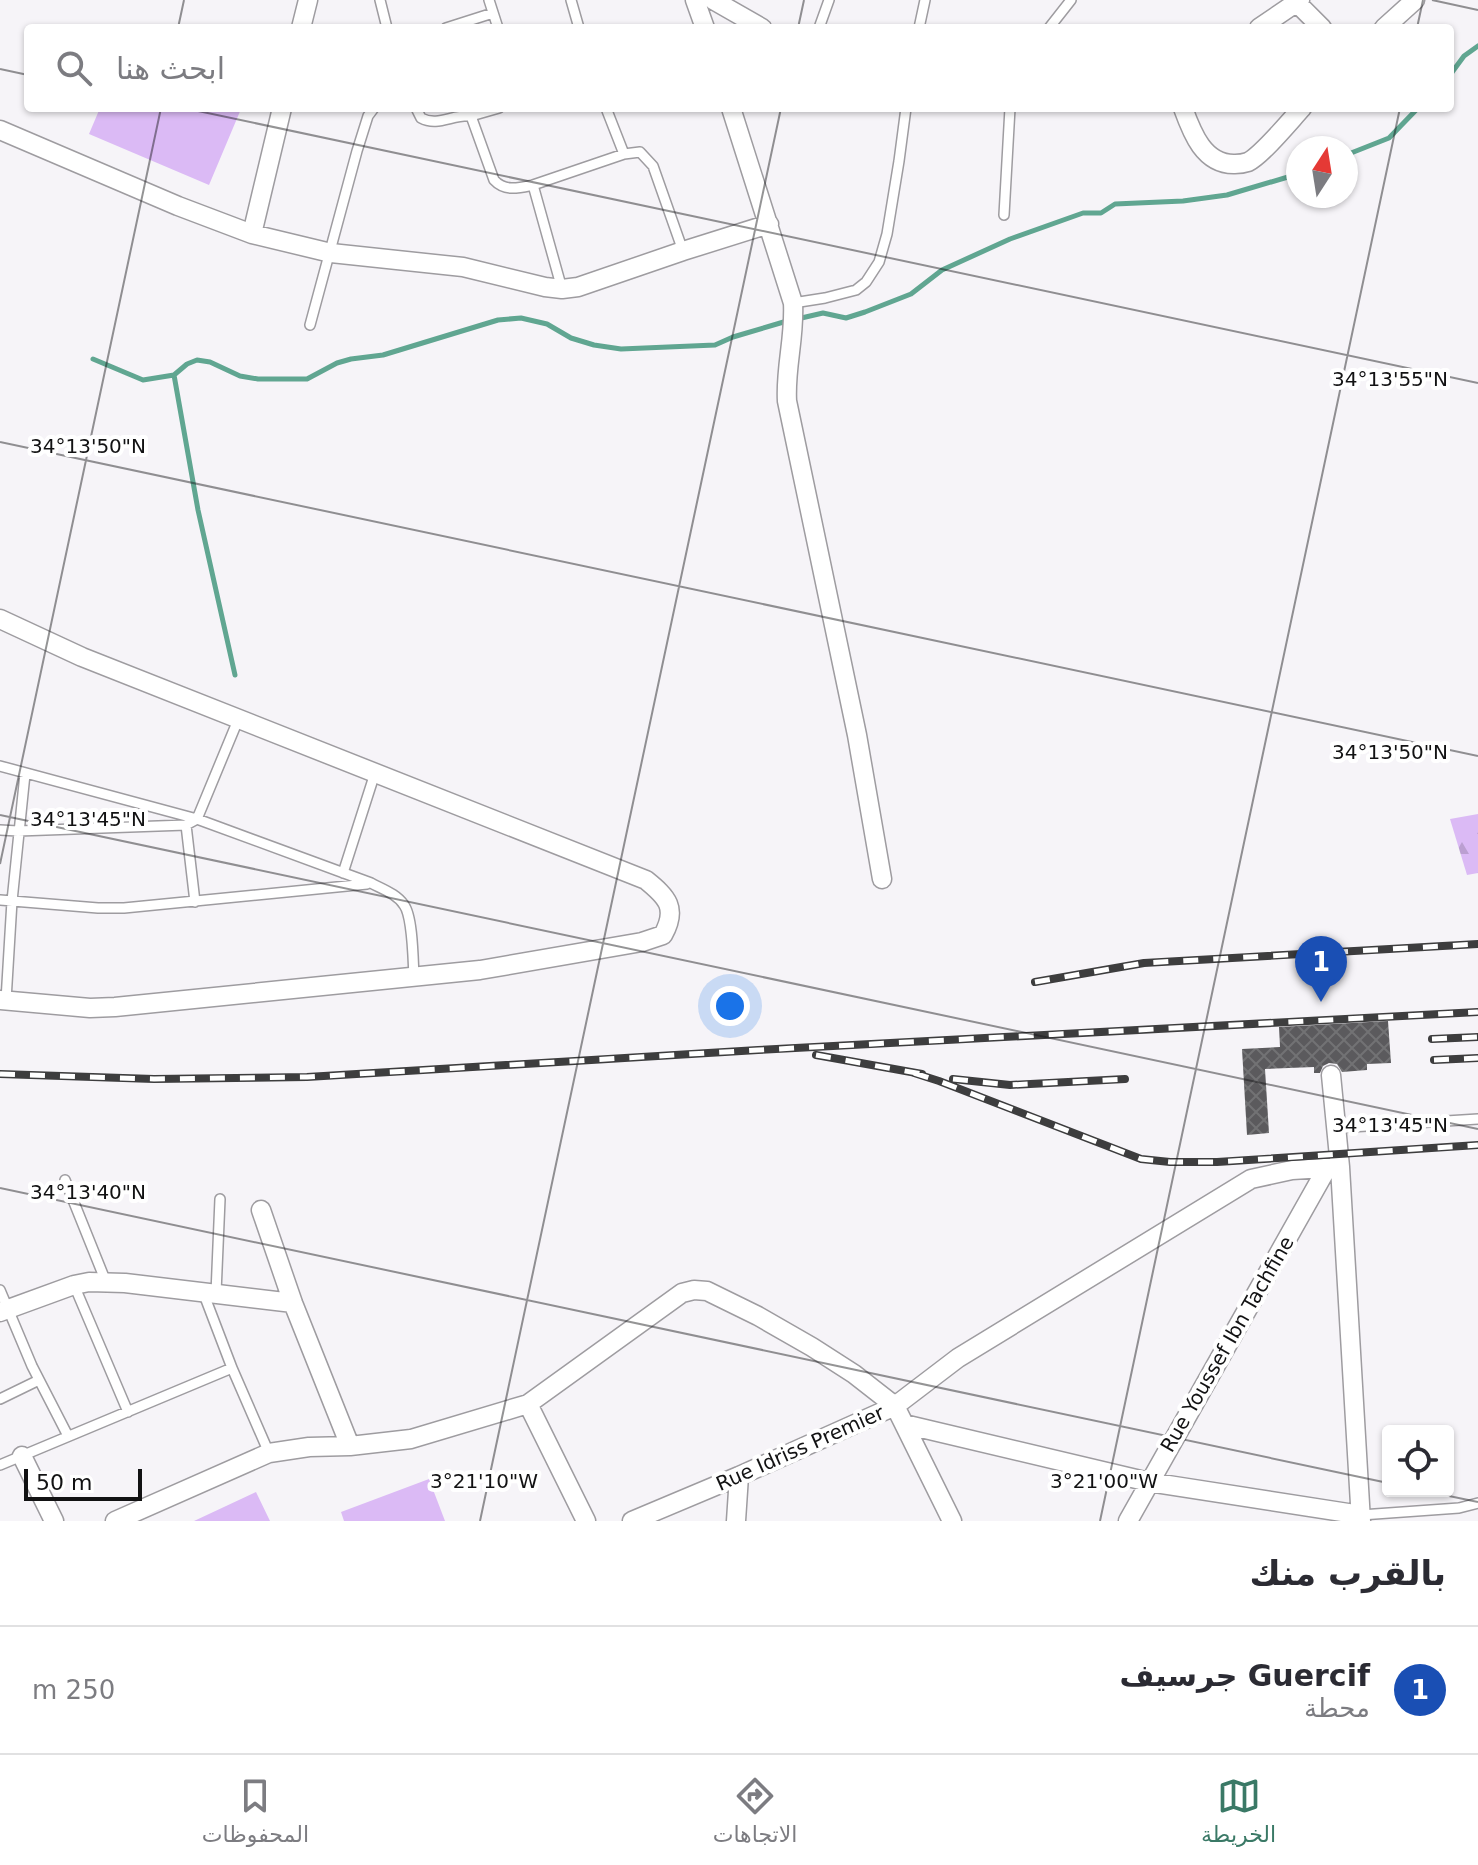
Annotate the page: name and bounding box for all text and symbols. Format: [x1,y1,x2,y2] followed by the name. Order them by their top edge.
[24,24,1454,112] search box
[52,46,96,90] icon: search
[116,51,225,86] text: ابحث هنا
[1286,136,1358,208] north arrow
[1332,367,1448,391] text: 34°13'55"N
[30,434,146,458] text: 34°13'50"N
[1332,740,1448,764] text: 34°13'50"N
[30,807,146,831] text: 34°13'45"N
[1295,936,1347,1002] pin: 1
[710,986,750,1026] your location
[1332,1113,1448,1137] text: 34°13'45"N
[30,1180,146,1204] text: 34°13'40"N
[1155,1232,1299,1456] street label: Rue Youssef Ibn Tachfine
[712,1400,888,1496] street label: Rue Idriss Premier
[1382,1425,1454,1497] map controls
[1382,1425,1454,1497] button: locate
[24,1465,142,1501] scale bar
[430,1469,538,1493] text: 3°21'10"W
[1050,1469,1158,1493] text: 3°21'00"W
[36,1470,92,1495] text: 50 m
[1249,1553,1446,1593] text: بالقرب منك
[1120,1658,1370,1693] text: Guercif جرسيف
[32,1675,115,1705] text: 250 m
[1411,1675,1429,1705] text: 1
[1304,1693,1370,1723] text: محطة
[202,1774,309,1847] tab: المحفوظات
[713,1774,797,1847] tab: الاتجاهات
[1201,1774,1276,1847] tab: الخريطة

